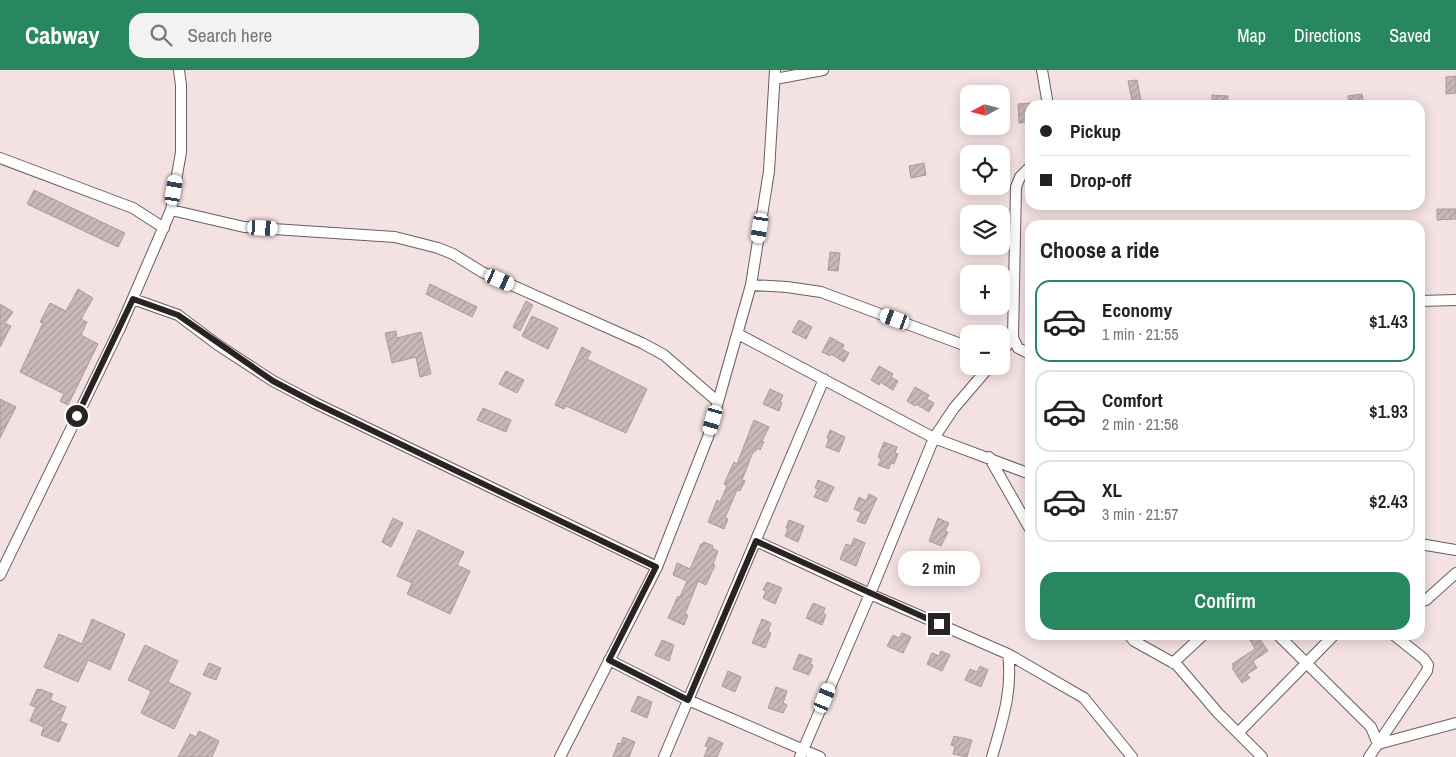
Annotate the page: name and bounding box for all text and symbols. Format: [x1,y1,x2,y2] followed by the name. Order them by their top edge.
[129,13,479,58] search box
[25,19,99,51] text: Cabway
[147,21,175,49] icon: search
[187,22,272,48] text: Search here
[1237,23,1266,48] text: Map
[1294,23,1361,48] text: Directions
[1389,23,1431,48] text: Saved
[960,85,1010,135] north arrow
[960,85,1010,375] map controls
[1070,118,1121,144] text: Pickup
[960,145,1010,195] button: locate
[1070,167,1131,193] text: Drop-off
[164,174,183,206] car
[960,205,1010,255] button: layers
[750,212,769,244] car
[247,220,278,236] car
[1040,235,1159,265] text: Choose a ride
[960,265,1010,315] button: +
[483,267,516,293] car
[1102,297,1172,323] text: Economy
[1042,299,1087,344] icon: car
[878,307,911,331] car
[1369,308,1408,334] text: $1.43
[1102,323,1179,345] text: 1 min · 21:55
[960,325,1010,375] button: −
[1102,387,1163,413] text: Comfort
[1042,389,1087,434] icon: car
[1369,398,1408,424] text: $1.93
[701,404,724,436] car
[66,405,88,427] route start
[1102,413,1179,435] text: 2 min · 21:56
[1102,477,1122,503] text: XL
[1042,479,1087,524] icon: car
[1369,488,1408,514] text: $2.43
[1102,503,1179,525] text: 3 min · 21:57
[898,552,980,586] callout: 2 min
[922,557,956,579] text: 2 min
[1040,572,1410,630] button: Confirm
[928,613,950,635] route end
[812,681,837,715] car

